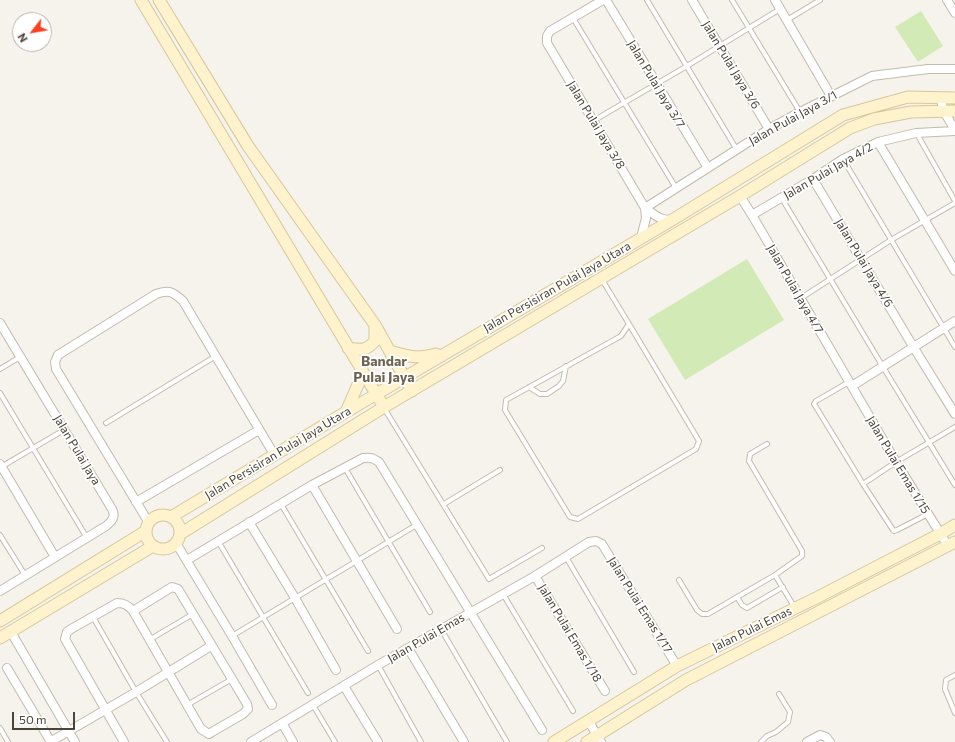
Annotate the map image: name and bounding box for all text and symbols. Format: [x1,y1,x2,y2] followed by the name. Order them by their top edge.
[12,12,52,52] north arrow
[699,18,763,112] street label: Jalan Pulai Jaya 3/6
[14,31,30,45] text: N
[624,38,688,130] street label: Jalan Pulai Jaya 3/7
[564,78,628,172] street label: Jalan Pulai Jaya 3/8
[746,88,840,148] street label: Jalan Pulai Jaya 3/1
[781,140,875,202] street label: Jalan Pulai Jaya 4/2
[832,216,896,310] street label: Jalan Pulai Jaya 4/6
[481,239,633,335] street label: Jalan Persisiran Pulai Jaya Utara
[764,242,826,336] street label: Jalan Pulai Jaya 4/7
[353,353,415,386] district label: Bandar Pulai Jaya
[202,404,354,502] street label: Jalan Persisiran Pulai Jaya Utara
[50,412,104,488] street label: Jalan Pulai Jaya
[863,414,933,516] street label: Jalan Pulai Emas 1/15
[605,554,675,656] street label: Jalan Pulai Emas 1/17
[535,581,605,685] street label: Jalan Pulai Emas 1/18
[710,604,794,654] street label: Jalan Pulai Emas
[385,610,467,666] street label: Jalan Pulai Emas
[14,704,77,730] scale bar
[19,712,47,726] text: 50 m

